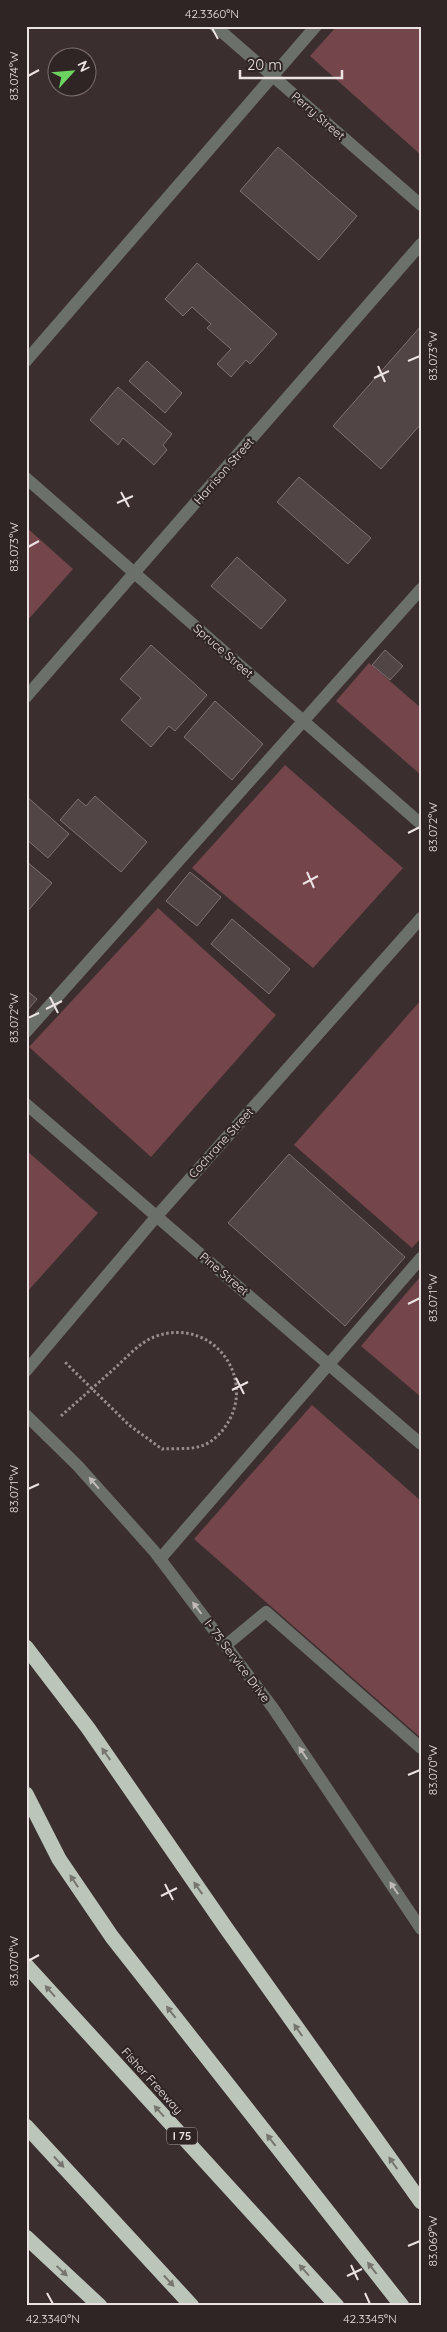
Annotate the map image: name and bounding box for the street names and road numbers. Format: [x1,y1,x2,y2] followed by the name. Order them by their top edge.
[289,88,348,143] street label: Perry Street
[191,434,257,507] street label: Harrison Street
[190,621,256,681] street label: Spruce Street
[185,1104,256,1181] street label: Cochrane Street
[197,1249,252,1298] street label: Pine Street
[201,1616,274,1705] street label: I- 75 Service Drive
[119,2044,186,2117] street label: Fisher Freeway
[167,2128,197,2144] road number: I 75

